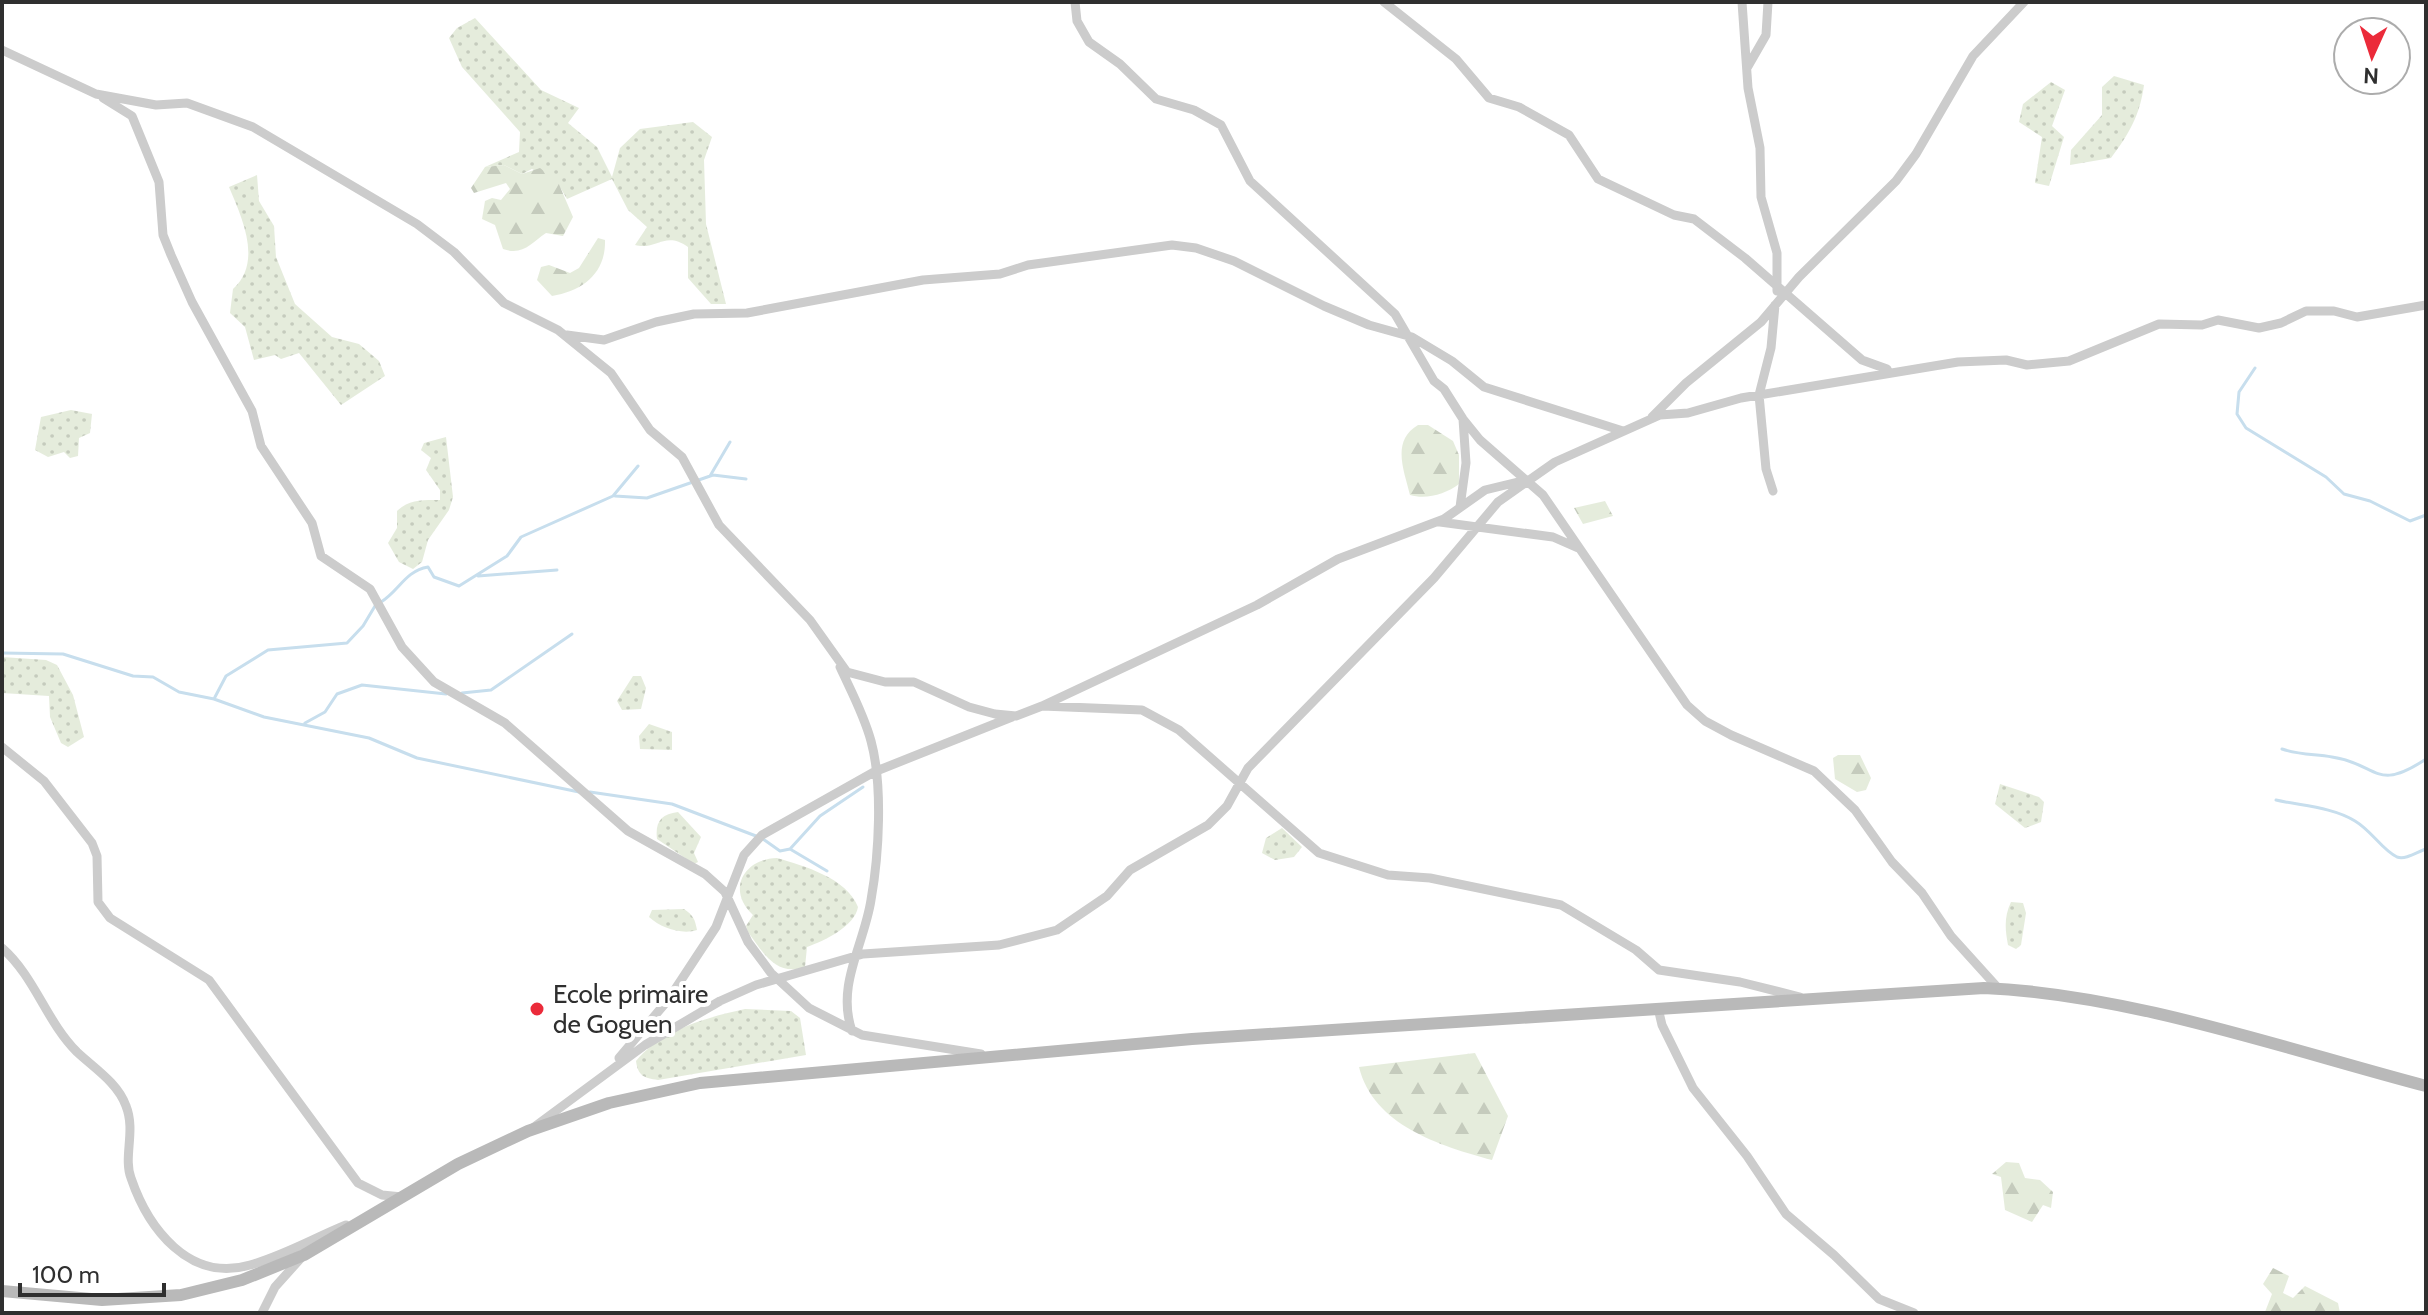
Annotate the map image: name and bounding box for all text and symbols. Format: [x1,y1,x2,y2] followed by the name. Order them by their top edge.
[2332,16,2412,96] north arrow
[2363,62,2379,89] text: N
[553,978,708,1040] place label: Ecole primaire de Goguen
[528,1000,546,1018] marker: Ecole primaire de Goguen
[20,1247,164,1297] scale bar
[32,1260,100,1289] text: 100 m

